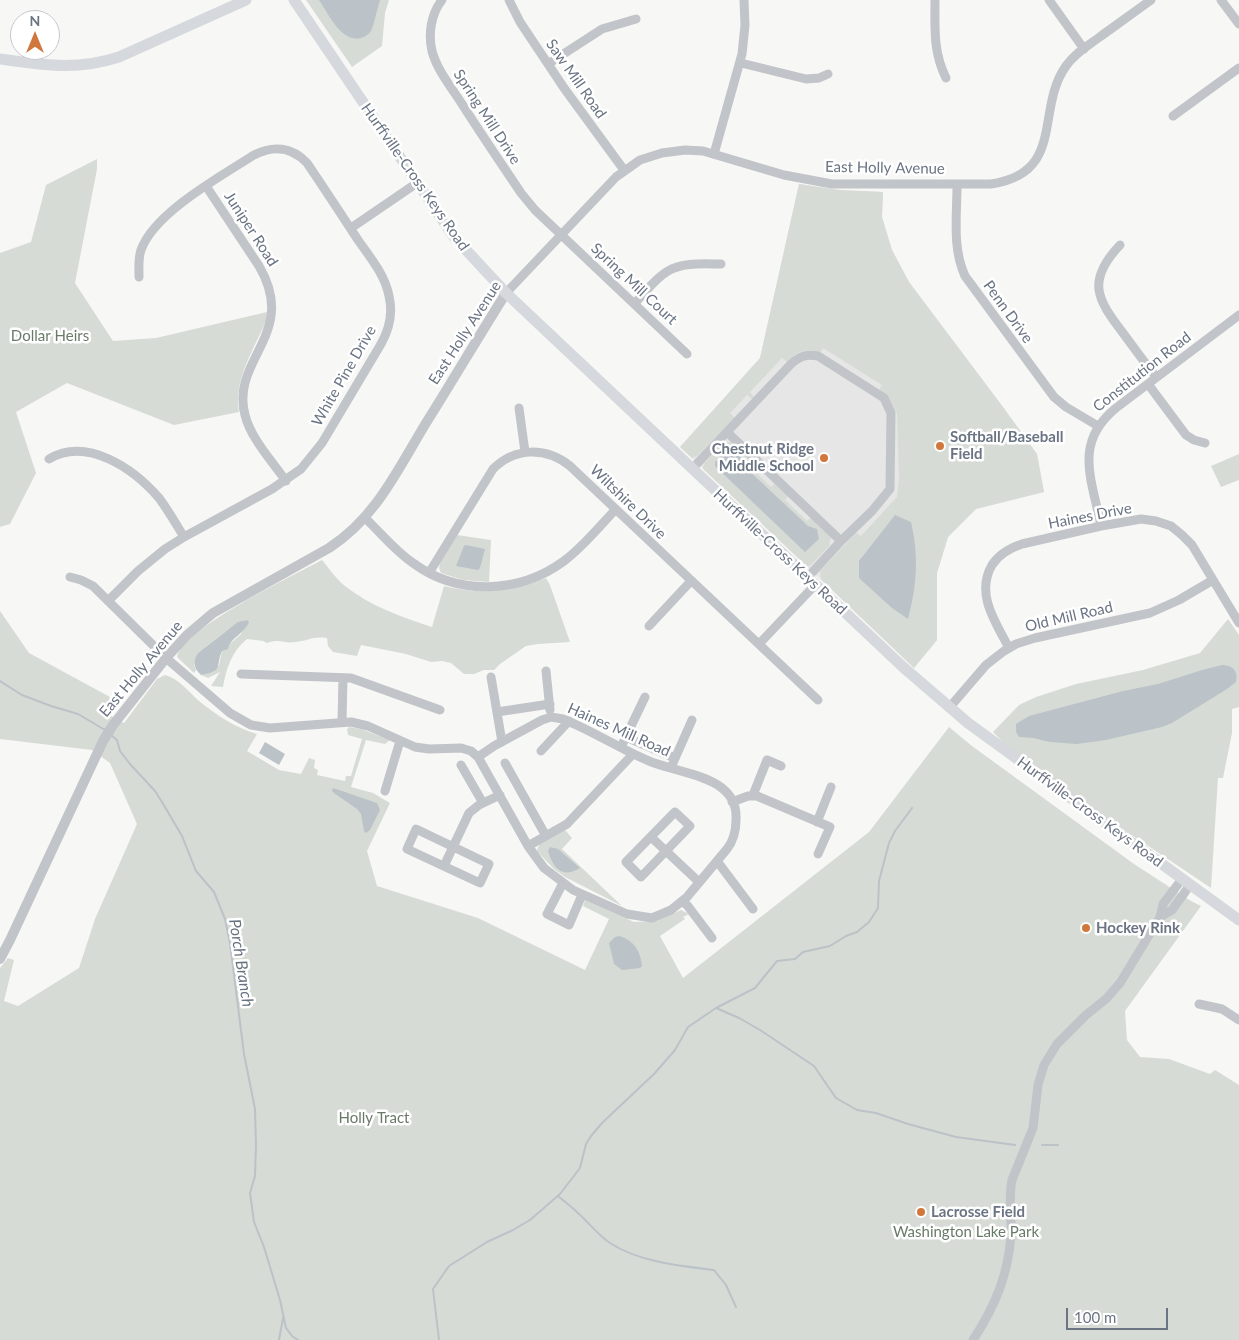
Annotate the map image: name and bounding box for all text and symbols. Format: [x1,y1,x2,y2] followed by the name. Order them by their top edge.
[10,10,60,60] north arrow
[30,12,40,29] text: N
[542,36,610,122] street label: Saw Mill Road
[450,66,524,168] street label: Spring Mill Drive
[357,100,473,254] street label: Hurffville-Cross Keys Road
[825,158,945,178] street label: East Holly Avenue
[220,188,282,270] street label: Juniper Road
[587,239,681,329] street label: Spring Mill Court
[979,277,1037,347] street label: Penn Drive
[425,278,505,388] street label: East Holly Avenue
[308,323,380,429] street label: White Pine Drive
[11,327,89,345] park label: Dollar Heirs
[1089,328,1195,416] street label: Constitution Road
[950,428,1063,463] place label: Softball/Baseball Field
[712,440,814,475] place label: Chestnut Ridge Middle School
[934,440,946,452] marker: Softball/Baseball Field
[818,452,830,464] marker: Chestnut Ridge Middle School
[586,461,670,543] street label: Wiltshire Drive
[710,485,850,619] street label: Hurffville-Cross Keys Road
[1047,499,1133,533] street label: Haines Drive
[1023,598,1115,636] street label: Old Mill Road
[96,617,186,721] street label: East Holly Avenue
[565,699,673,761] street label: Haines Mill Road
[1014,753,1166,871] street label: Hurffville-Cross Keys Road
[225,918,257,1008] water label: Porch Branch
[1096,919,1180,937] place label: Hockey Rink
[1080,922,1092,934] marker: Hockey Rink
[339,1109,409,1127] park label: Holly Tract
[931,1203,1025,1221] place label: Lacrosse Field
[915,1206,927,1218] marker: Lacrosse Field
[893,1223,1039,1241] park label: Washington Lake Park
[1069,1298,1172,1330] scale bar
[1074,1308,1116,1326] text: 100 m

